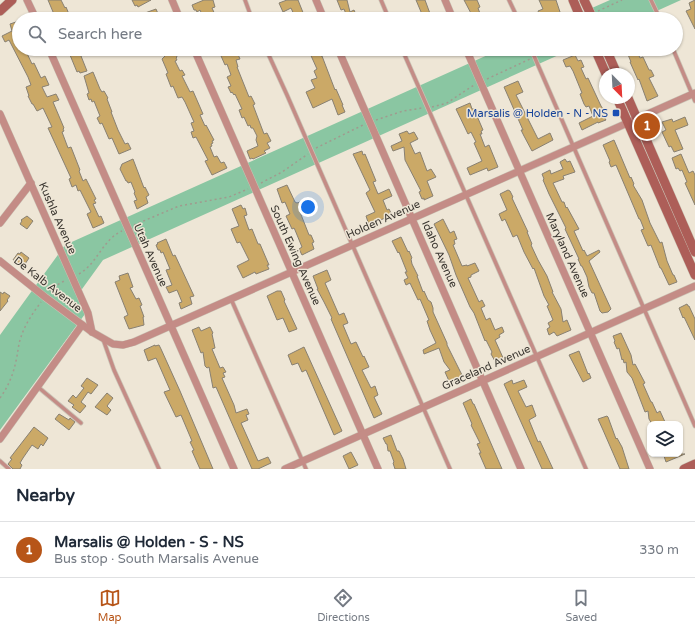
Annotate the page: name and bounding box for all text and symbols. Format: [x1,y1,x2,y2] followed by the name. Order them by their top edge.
[12,12,683,56] search box
[26,23,48,45] icon: search
[58,25,142,43] text: Search here
[599,68,635,104] north arrow
[467,107,608,120] place label: Marsalis @ Holden - N - NS
[611,108,621,118] marker: Marsalis @ Holden - N - NS
[634,111,660,141] pin: 1
[36,180,79,256] street label: Kushla Avenue
[298,197,318,217] your location
[344,197,422,242] street label: Holden Avenue
[268,203,323,307] street label: South Ewing Avenue
[543,211,592,300] street label: Maryland Avenue
[419,219,460,290] street label: Idaho Avenue
[131,222,170,289] street label: Utah Avenue
[11,254,84,315] street label: De Kalb Avenue
[440,342,532,393] street label: Graceland Avenue
[647,421,683,457] map controls
[647,421,683,457] button: layers
[16,485,75,506] text: Nearby
[54,533,244,551] text: Marsalis @ Holden - S - NS
[25,542,33,558] text: 1
[639,542,679,558] text: 330 m
[54,551,259,567] text: Bus stop · South Marsalis Avenue
[98,587,122,624] tab: Map
[317,587,370,624] tab: Directions
[565,587,597,624] tab: Saved

